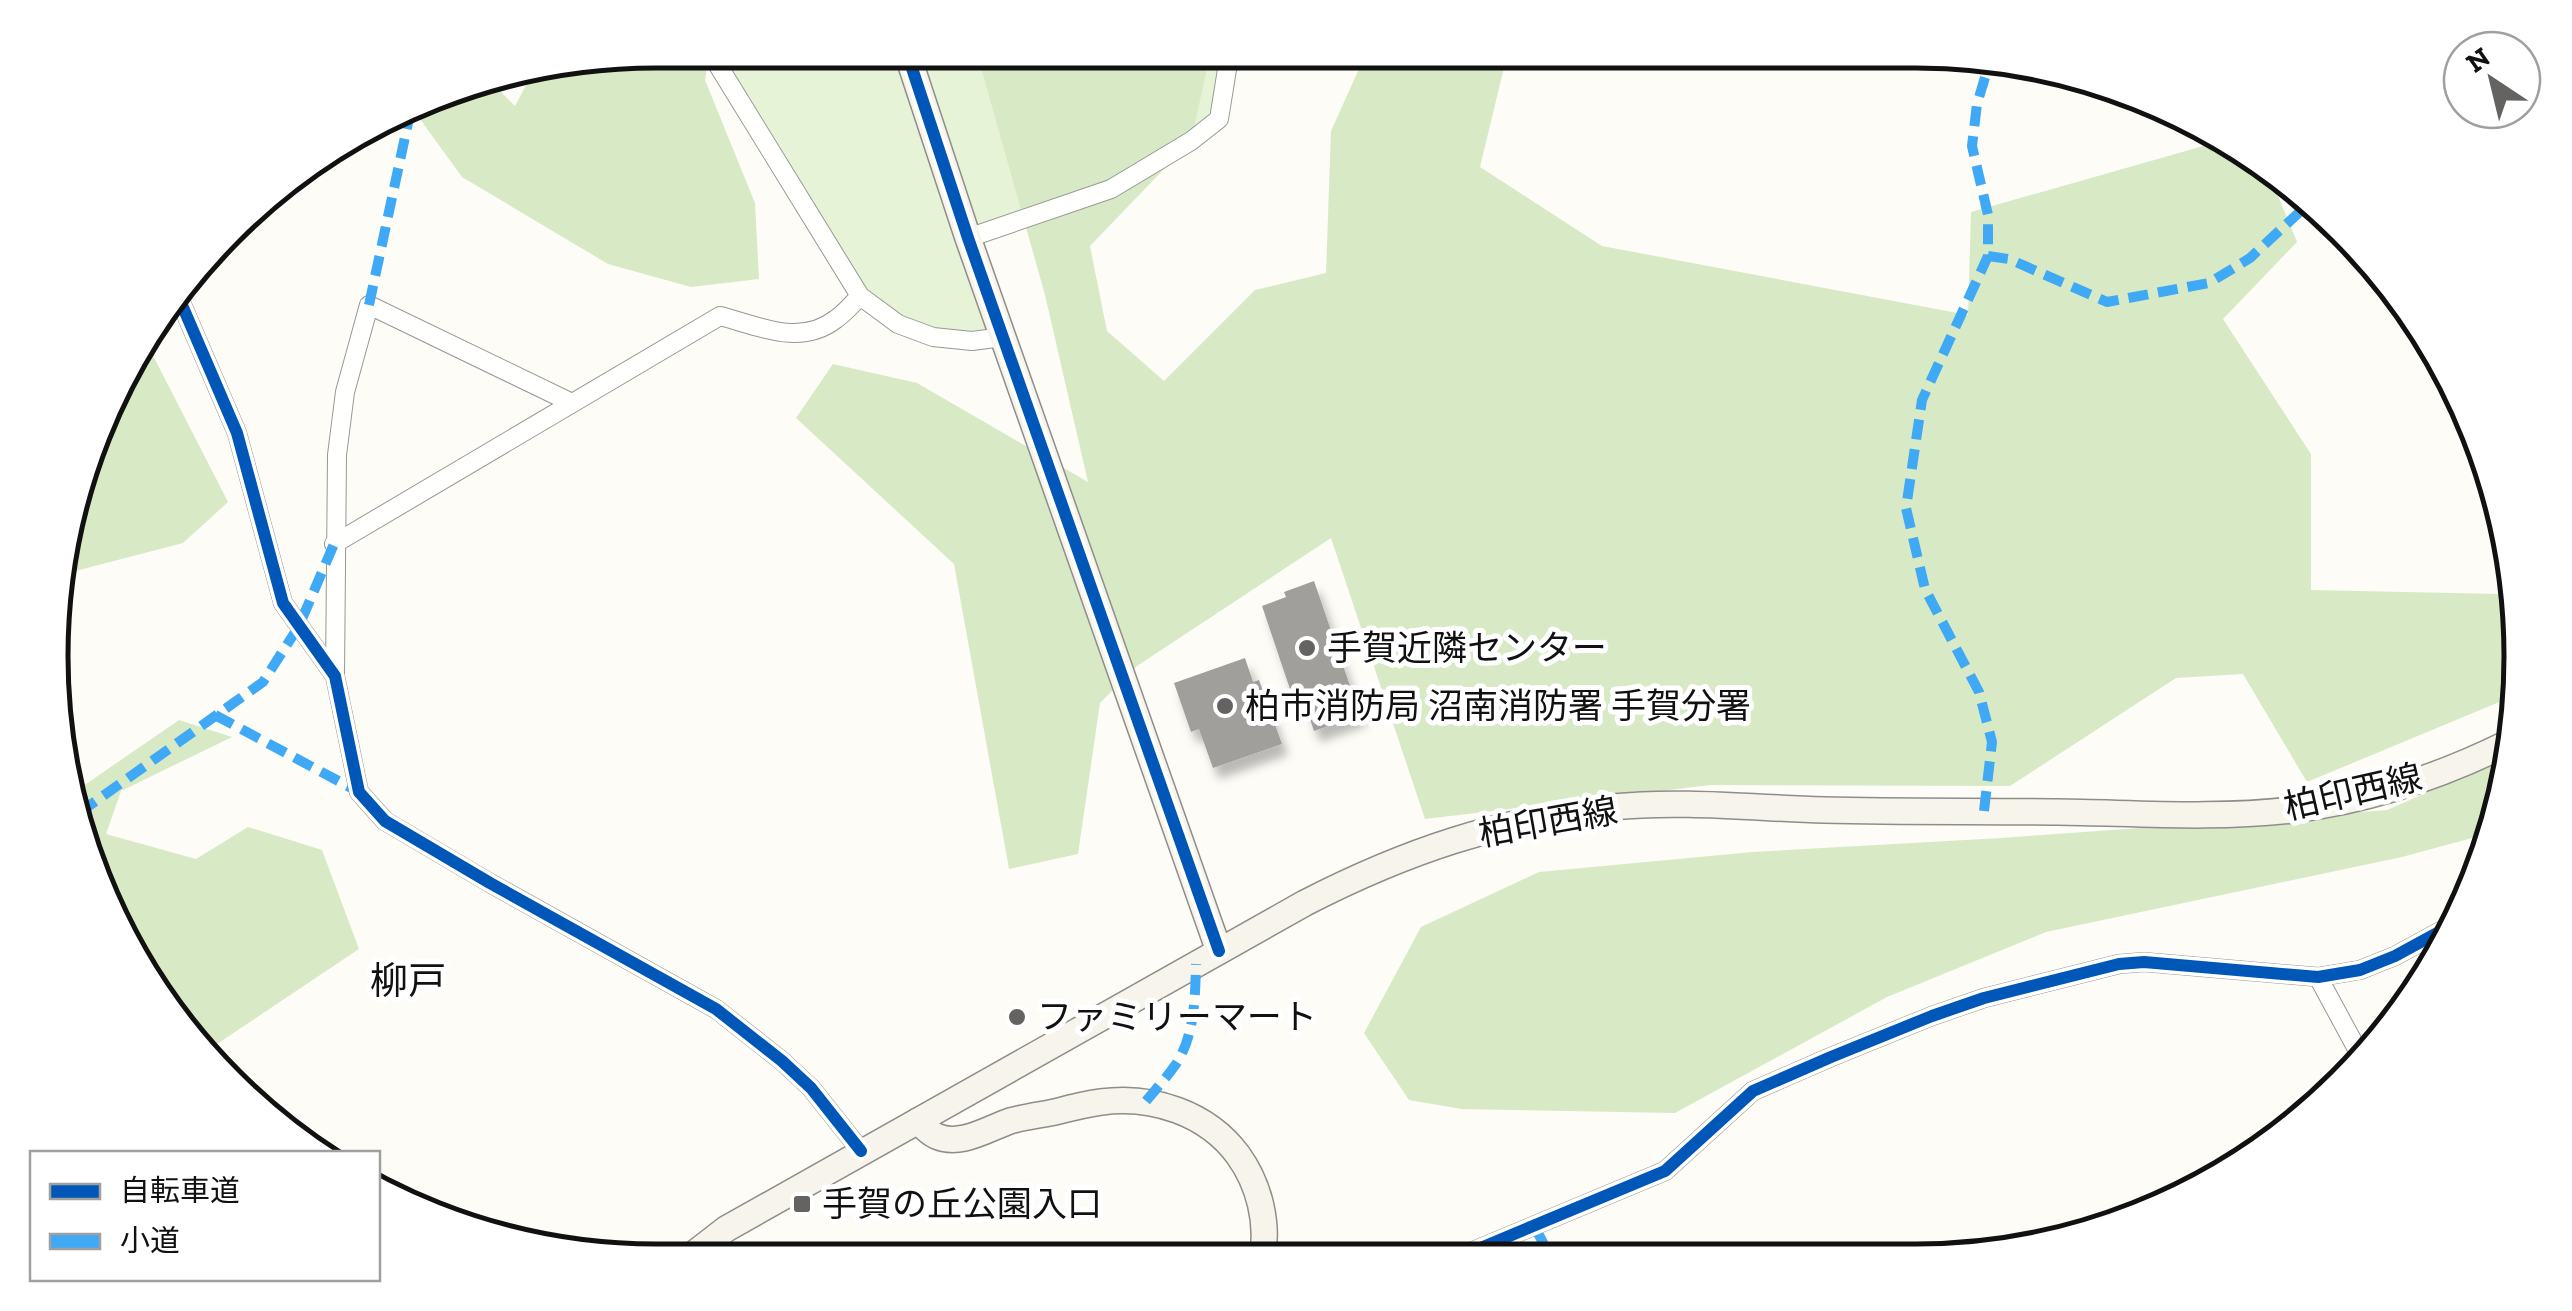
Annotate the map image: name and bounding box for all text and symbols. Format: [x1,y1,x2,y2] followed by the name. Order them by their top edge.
[2442,30,2542,130] north arrow
[2460,40,2496,80] text: N
[1327,627,1607,669] place label: 手賀近隣センター
[1296,637,1318,659] marker: 手賀近隣センター
[1245,685,1751,727] place label: 柏市消防局 沼南消防署 手賀分署
[1214,695,1236,717] marker: 柏市消防局 沼南消防署 手賀分署
[2280,756,2426,828] street label: 柏印西線
[1475,789,1621,855] street label: 柏印西線
[370,958,446,1004] district label: 柳戸
[1037,996,1317,1038] place label: ファミリーマート
[1006,1006,1028,1028] marker: ファミリーマート
[30,1151,380,1281] legend
[120,1173,240,1209] text: 自転車道
[822,1183,1102,1225] place label: 手賀の丘公園入口
[791,1193,813,1215] marker: 手賀の丘公園入口
[120,1223,180,1259] text: 小道

